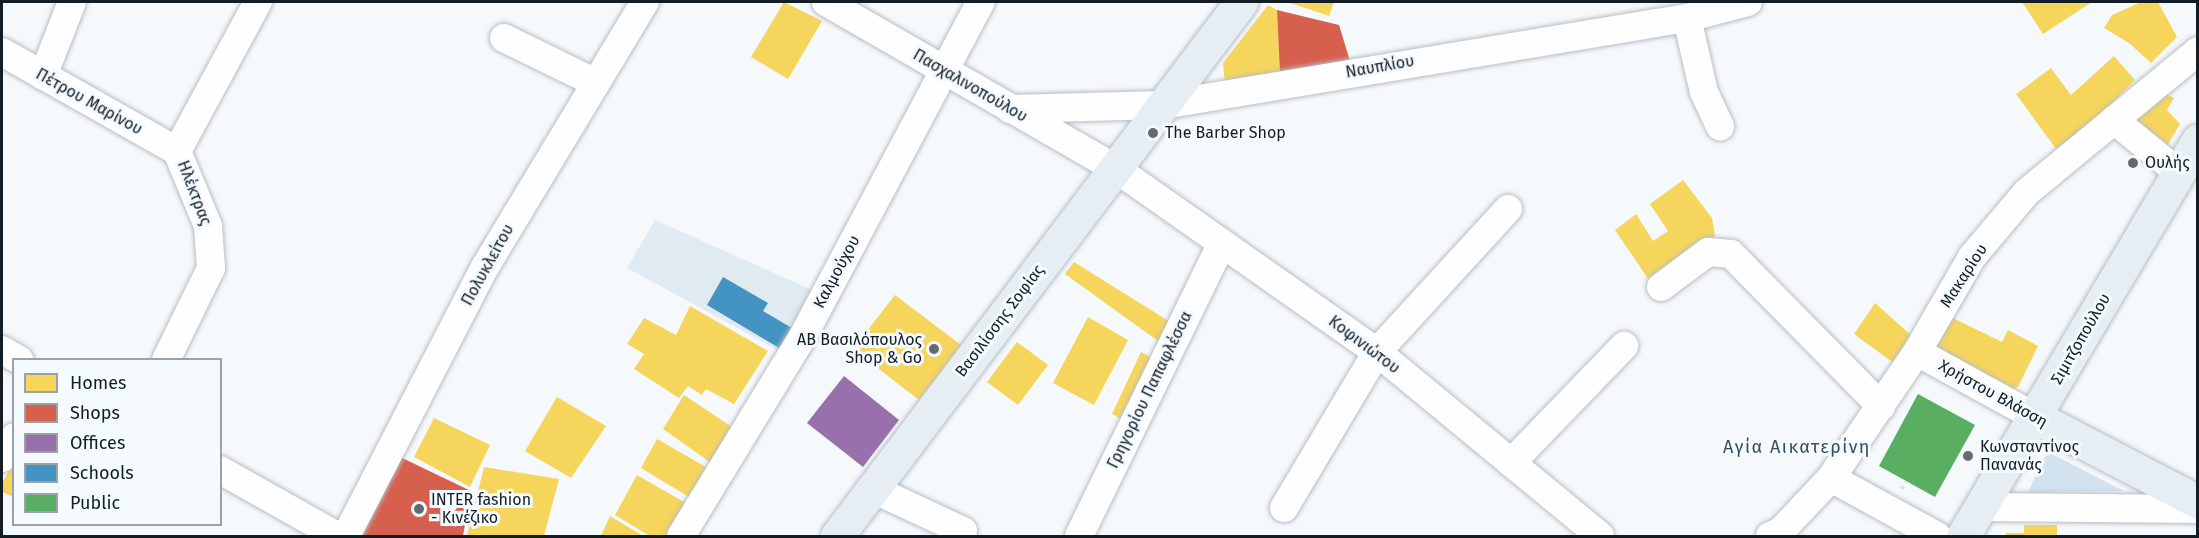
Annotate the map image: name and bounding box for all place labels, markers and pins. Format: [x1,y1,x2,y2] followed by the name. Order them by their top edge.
[1165,123,1286,143] place label: The Barber Shop
[1146,126,1160,140] marker: The Barber Shop
[2145,153,2190,173] place label: Ουλής
[2126,156,2140,170] marker: Ουλής
[797,330,922,368] place label: ΑΒ Βασιλόπουλος Shop & Go
[927,342,941,356] marker: ΑΒ Βασιλόπουλος Shop & Go
[1980,437,2079,475] place label: Κωνσταντίνος Πανανάς
[1961,449,1975,463] marker: Κωνσταντίνος Πανανάς
[431,490,531,528] place label: INTER fashion - Κινέζικο
[412,502,426,516] marker: INTER fashion - Κινέζικο

